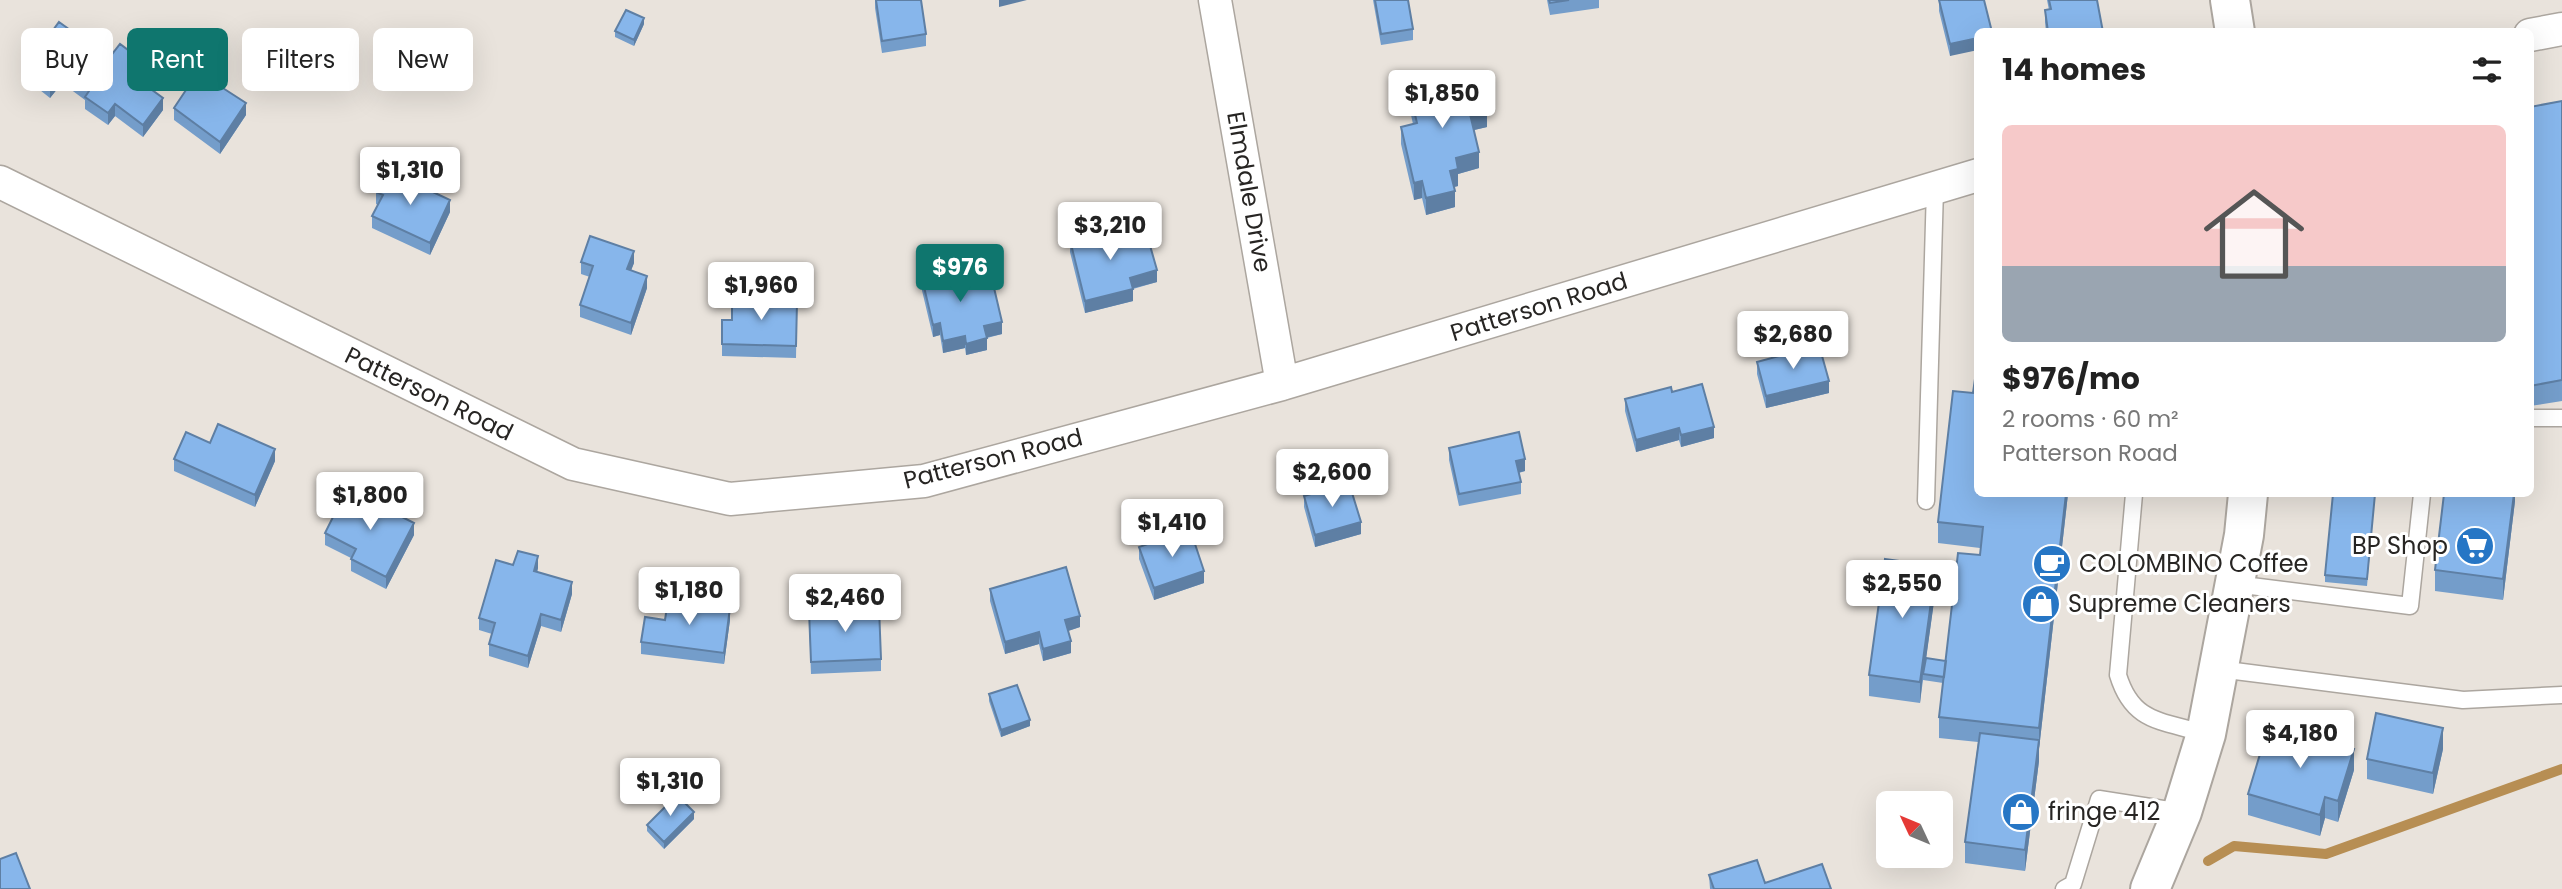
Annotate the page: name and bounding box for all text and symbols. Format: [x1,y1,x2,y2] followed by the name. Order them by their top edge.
[21,28,113,91] chip: Buy
[127,28,228,91] chip: Rent
[242,28,359,91] chip: Filters
[373,28,473,91] chip: New
[2002,48,2146,91] text: 14 homes
[2468,51,2506,89] icon: filters
[1385,71,1499,130] pin: $1,850
[1404,77,1480,109] text: $1,850
[1219,109,1280,275] street label: Elmdale Drive
[353,148,467,207] pin: $1,310
[376,154,444,186] text: $1,310
[2191,171,2317,297] icon: home
[1053,202,1167,262] pin: $3,210
[1074,209,1146,241] text: $3,210
[919,244,1001,304] pin: $976
[932,251,988,283] text: $976
[704,262,818,322] pin: $1,960
[1446,264,1631,349] street label: Patterson Road
[724,269,798,301] text: $1,960
[1736,312,1850,371] pin: $2,680
[1753,318,1833,350] text: $2,680
[340,339,519,449] street label: Patterson Road
[2002,357,2140,400] text: $976/mo
[2002,403,2179,435] text: 2 rooms · 60 m²
[900,420,1086,497] street label: Patterson Road
[2002,437,2178,469] text: Patterson Road
[1275,449,1389,509] pin: $2,600
[1292,456,1372,488] text: $2,600
[313,472,427,532] pin: $1,800
[332,479,408,511] text: $1,800
[1115,500,1229,559] pin: $1,410
[1137,506,1207,538] text: $1,410
[2454,525,2496,567] supermarket icon: BP Shop
[2352,529,2448,562] place label: BP Shop
[2031,543,2073,585] cafe icon: COLOMBINO Coffee
[2079,547,2309,580] place label: COLOMBINO Coffee
[1845,560,1959,620] pin: $2,550
[1862,567,1942,599] text: $2,550
[632,568,746,627] pin: $1,180
[655,574,723,606] text: $1,180
[788,574,902,634] pin: $2,460
[805,581,885,613] text: $2,460
[2020,583,2062,625] shop icon: Supreme Cleaners
[2068,587,2291,620] place label: Supreme Cleaners
[2243,710,2357,770] pin: $4,180
[2262,717,2338,749] text: $4,180
[613,758,727,818] pin: $1,310
[636,765,704,797] text: $1,310
[1876,791,1953,868] north arrow
[1876,791,1953,868] map controls
[2000,791,2042,833] shop icon: fringe 412
[2048,795,2160,828] place label: fringe 412

